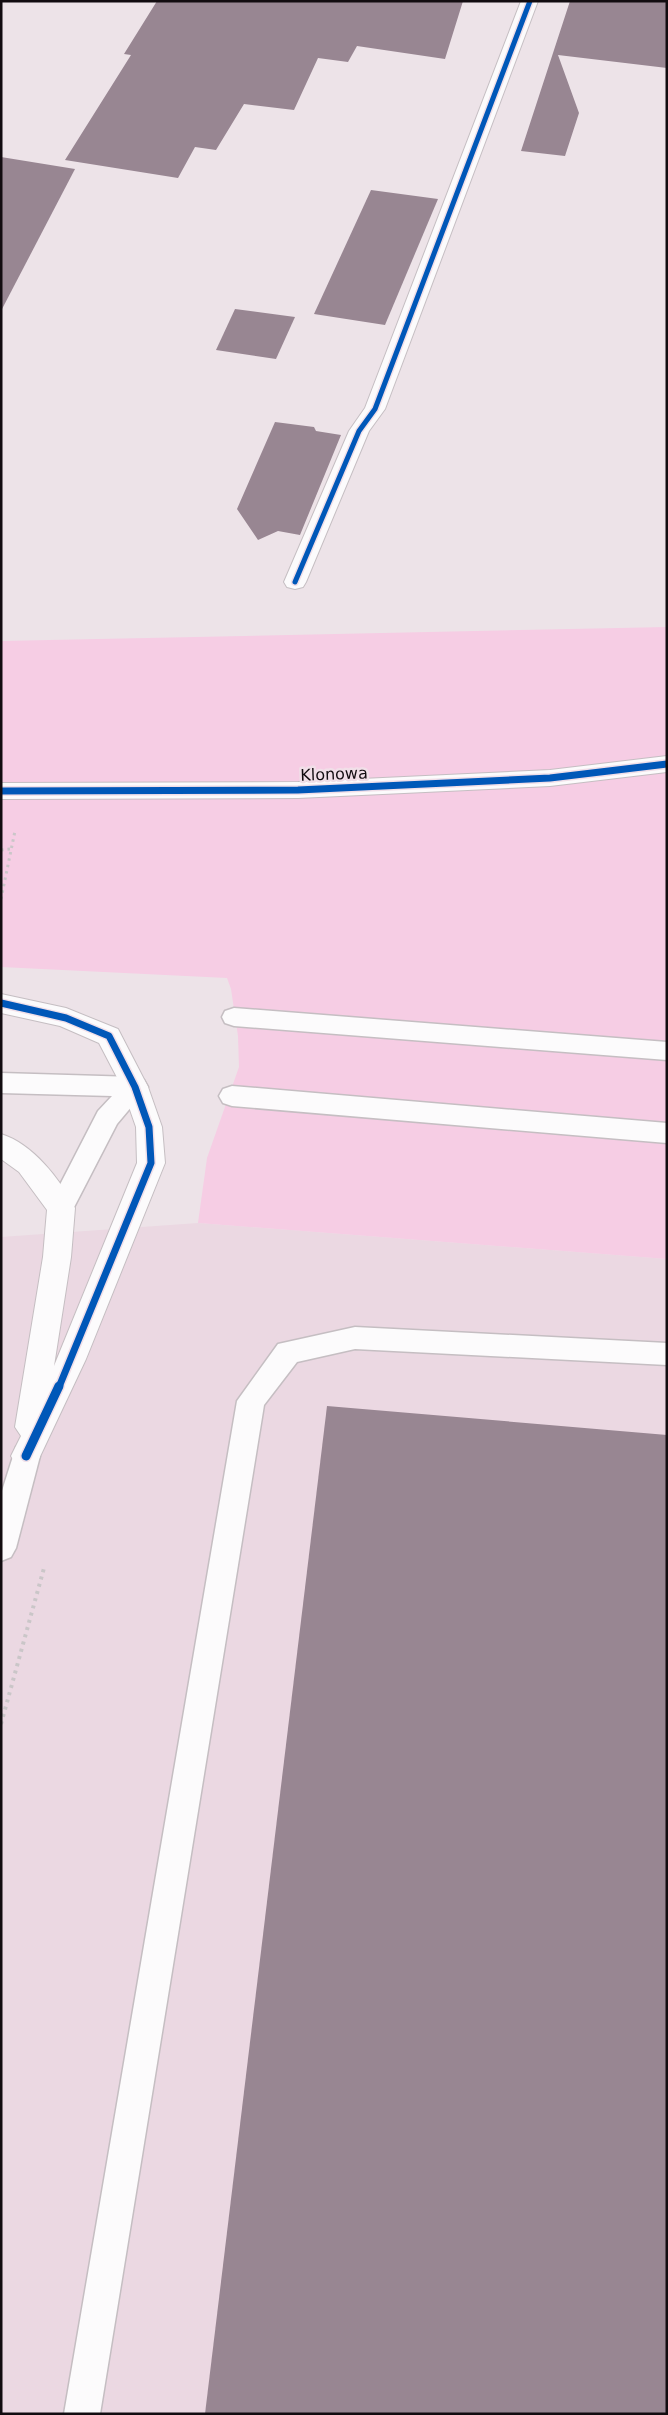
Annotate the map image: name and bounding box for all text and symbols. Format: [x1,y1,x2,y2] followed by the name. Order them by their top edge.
[300,763,368,785] street label: Klonowa

